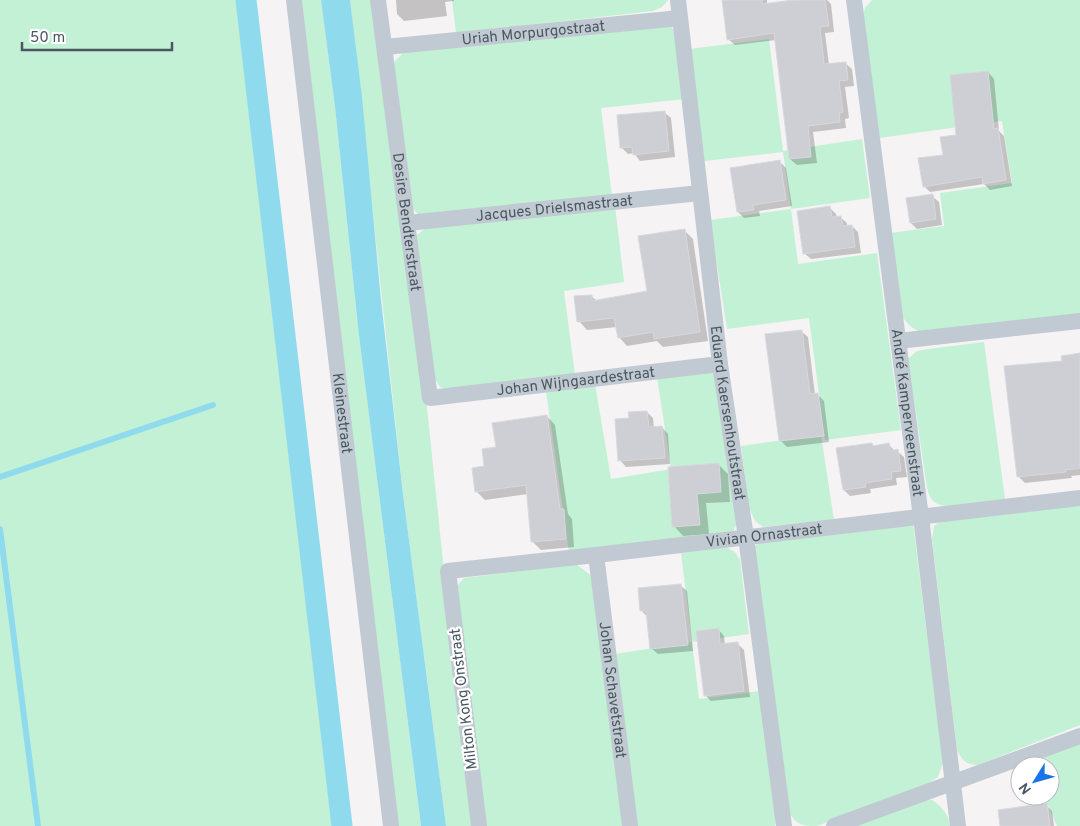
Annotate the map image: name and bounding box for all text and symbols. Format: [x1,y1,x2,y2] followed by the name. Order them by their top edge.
[461,17,606,50] street label: Uriah Morpurgostraat
[22,20,172,52] scale bar
[30,29,65,48] text: 50 m
[387,152,424,293] street label: Desire Bendterstraat
[475,192,634,227] street label: Jacques Drielsmastraat
[705,325,748,502] street label: Eduard Kaersenhoutstraat
[886,327,926,498] street label: André Kamperveenstraat
[495,364,656,401] street label: Johan Wijngaardestraat
[327,372,355,455] street label: Kleinestraat
[705,520,824,553] street label: Vivian Ornastraat
[593,621,629,760] street label: Johan Schavetstraat
[446,627,483,771] street label: Milton Kong Onstraat
[1010,756,1060,806] north arrow
[1016,779,1036,797] text: N

